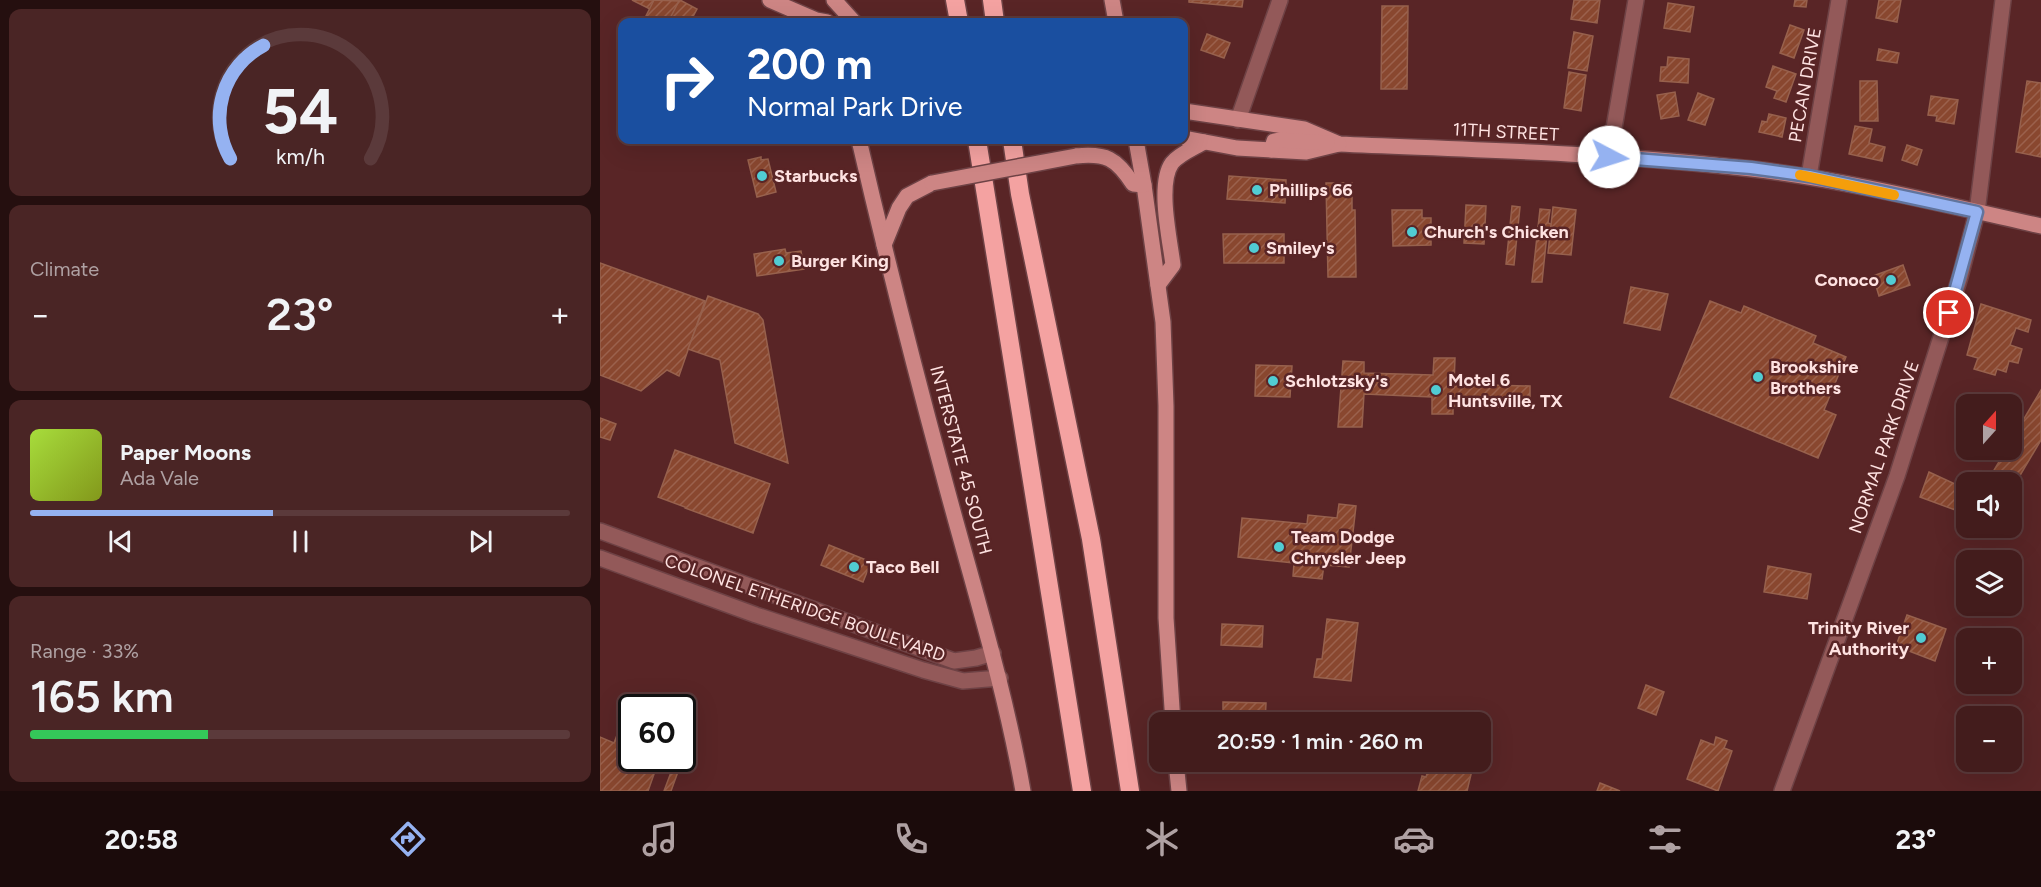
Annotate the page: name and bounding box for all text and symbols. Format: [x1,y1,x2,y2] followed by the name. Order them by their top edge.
[1784,26,1826,144] street label: PECAN DRIVE
[747,39,872,90] text: 200 m
[648,42,726,120] icon: right
[262,74,338,149] text: 54
[747,90,963,123] text: Normal Park Drive
[1452,118,1560,146] street label: 11TH STREET
[1577,125,1641,189] position arrow
[276,145,324,170] text: km/h
[774,165,858,187] place label: Starbucks
[755,169,769,183] marker: Starbucks
[1269,179,1353,201] place label: Phillips 66
[1250,183,1264,197] marker: Phillips 66
[1424,221,1569,243] place label: Church's Chicken
[1405,225,1419,239] marker: Church's Chicken
[1266,237,1335,259] place label: Smiley's
[1247,241,1261,255] marker: Smiley's
[791,250,889,272] place label: Burger King
[772,254,786,268] marker: Burger King
[30,257,99,281] text: Climate
[1815,269,1879,291] place label: Conoco
[1884,273,1898,287] marker: Conoco
[266,287,334,341] text: 23°
[1923,287,1974,338] pin
[30,295,51,334] text: −
[549,295,570,334] text: +
[1932,296,1965,329] icon: arrive
[1770,356,1859,399] place label: Brookshire Brothers
[1844,358,1924,536] street label: NORMAL PARK DRIVE
[925,363,997,557] street label: INTERSTATE 45 SOUTH
[1448,369,1564,412] place label: Motel 6 Huntsville, TX
[1285,370,1389,392] place label: Schlotzsky's
[1751,370,1765,384] marker: Brookshire Brothers
[1266,374,1280,388] marker: Schlotzsky's
[1429,383,1443,397] marker: Motel 6 Huntsville, TX
[1956,394,2022,460] north arrow
[1956,394,2022,772] map controls
[120,439,251,466] text: Paper Moons
[120,466,199,490] text: Ada Vale
[1956,472,2022,538] button: sound
[104,525,137,558] icon: previous
[284,525,317,558] icon: pause
[464,525,497,558] icon: next
[1291,526,1406,569] place label: Team Dodge Chrysler Jeep
[1272,540,1286,554] marker: Team Dodge Chrysler Jeep
[662,549,948,667] street label: COLONEL ETHERIDGE BOULEVARD
[1956,550,2022,616] button: layers
[866,556,939,578] place label: Taco Bell
[847,560,861,574] marker: Taco Bell
[1808,617,1910,660] place label: Trinity River Authority
[1956,628,2022,694] button: +
[1914,631,1928,645] marker: Trinity River Authority
[30,639,139,663] text: Range · 33%
[30,669,174,723] text: 165 km
[618,694,696,772] speed limit sign: 60
[1956,706,2022,772] button: −
[1217,728,1423,755] text: 20:59 · 1 min · 260 m
[387,818,429,860] icon: directions
[639,818,681,860] icon: music
[890,818,932,860] icon: phone
[1141,818,1183,860] icon: climate
[1393,818,1435,860] icon: car
[1644,818,1686,860] icon: filters
[105,823,178,856] text: 20:58
[1895,823,1936,856] text: 23°

